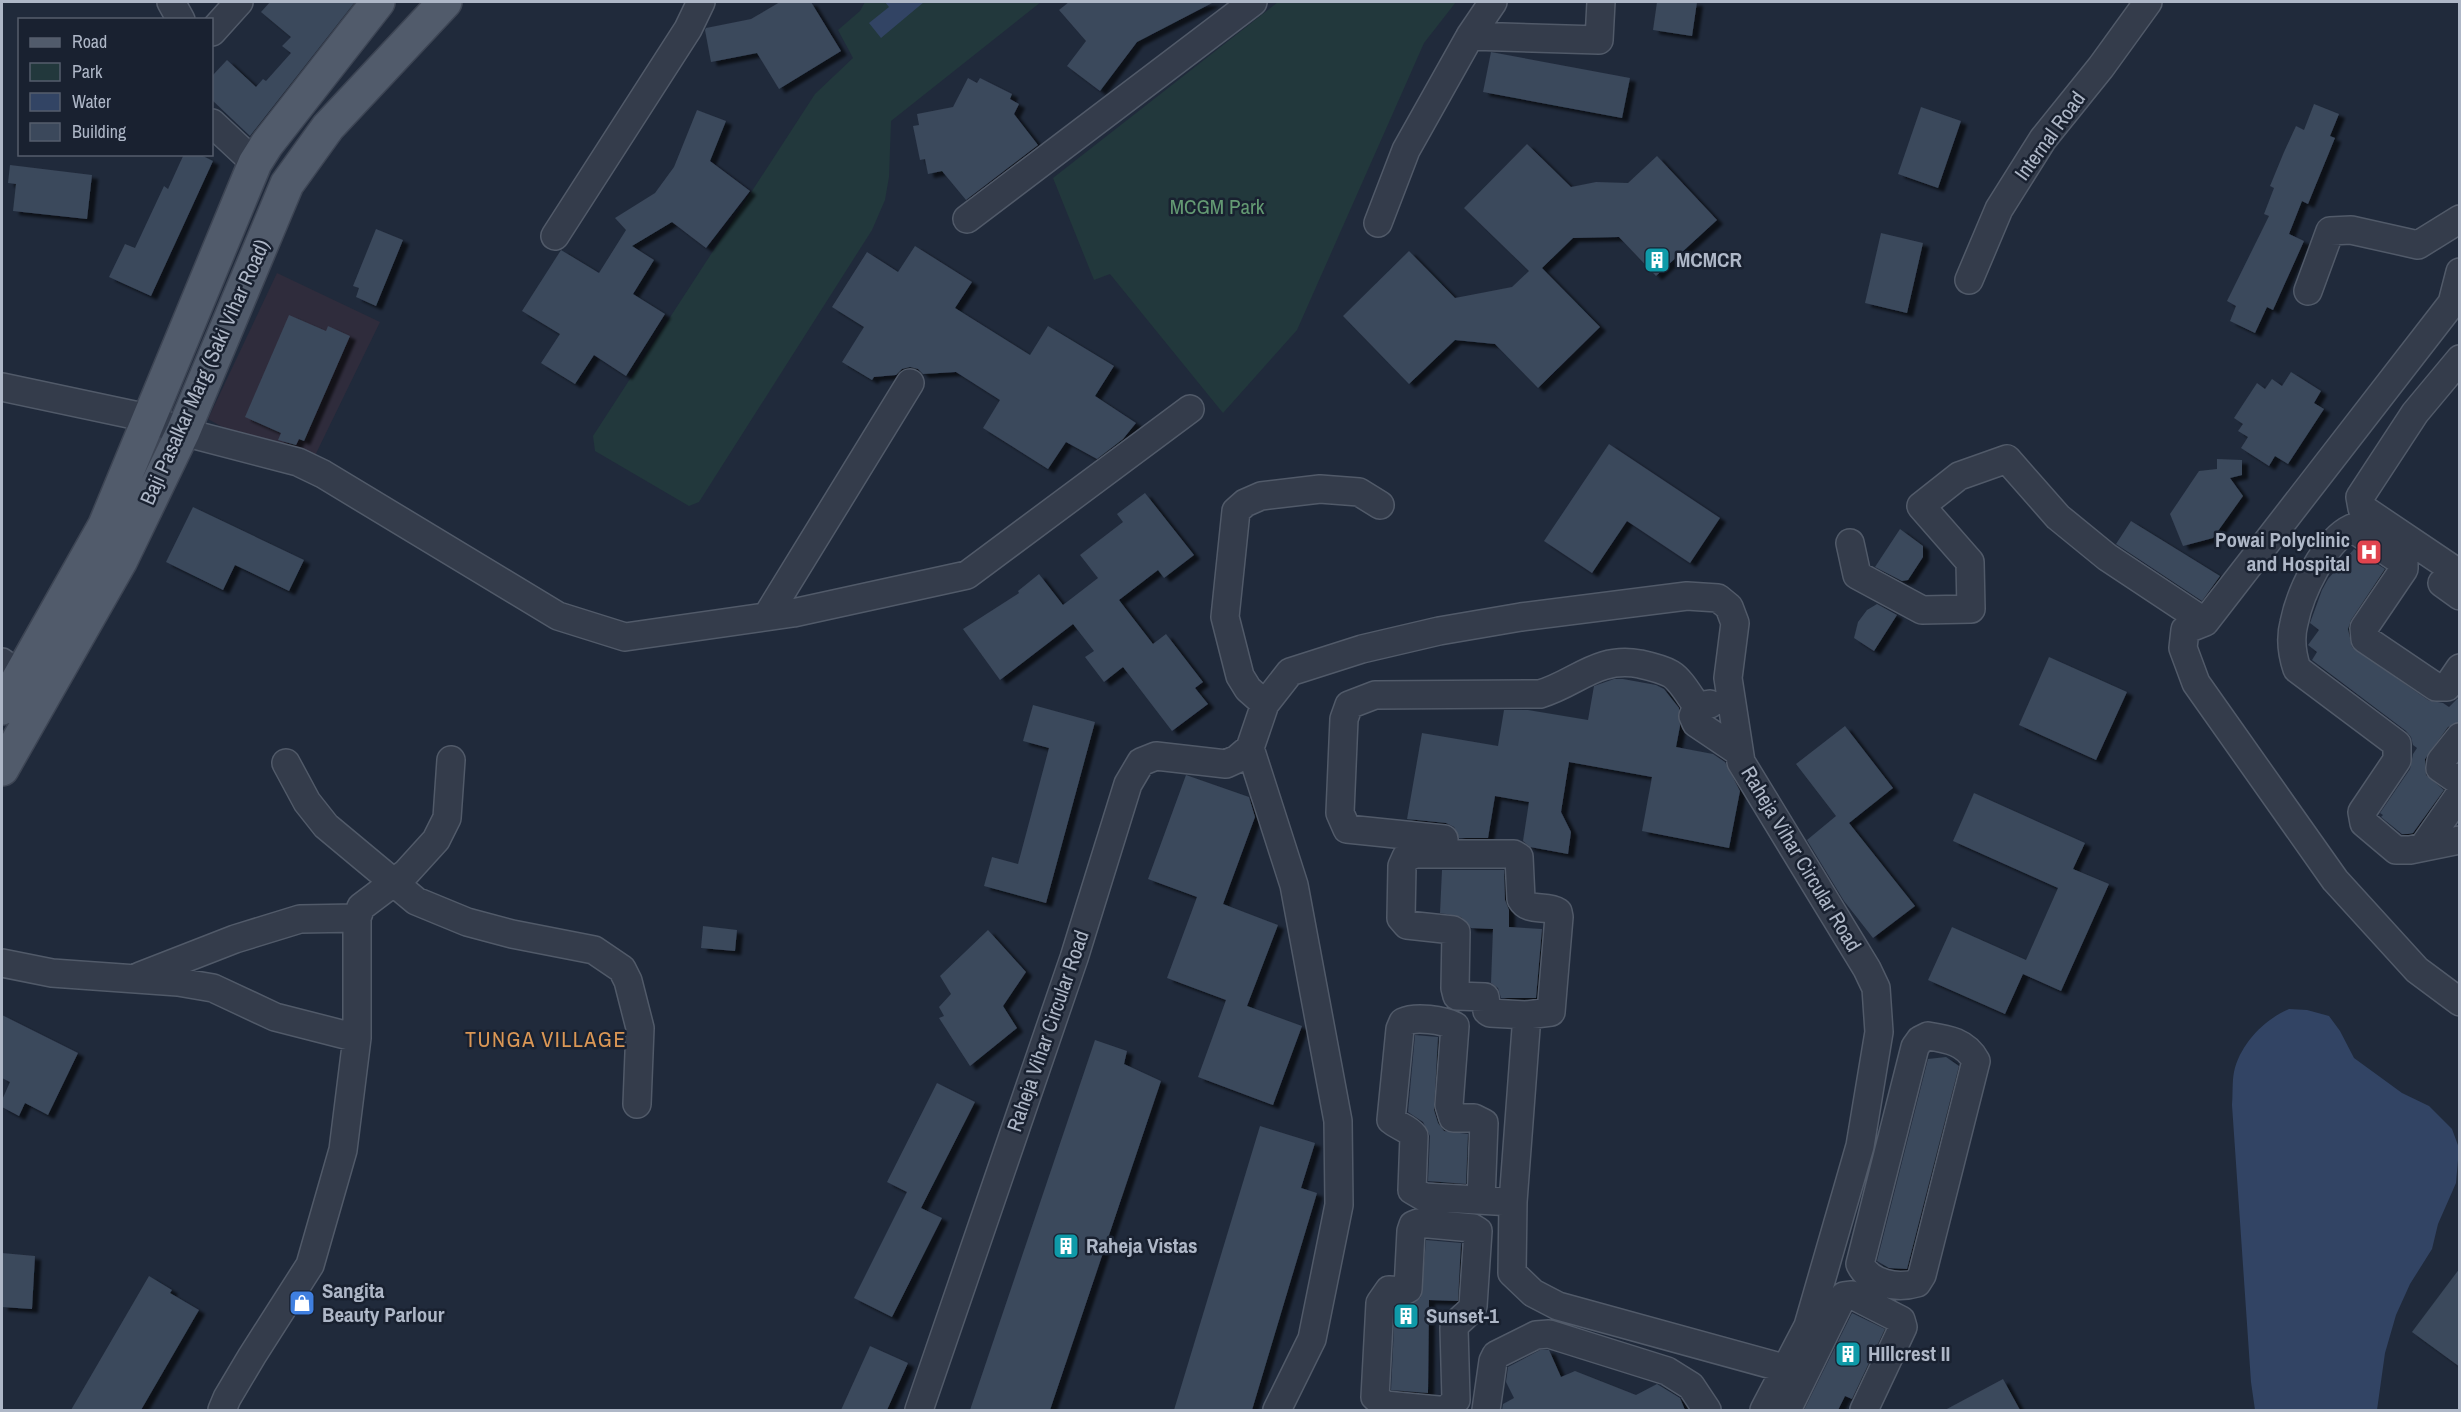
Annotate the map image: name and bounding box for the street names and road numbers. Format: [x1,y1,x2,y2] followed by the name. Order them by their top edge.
[2007,85,2092,186] street label: Internal Road
[133,234,276,509] street label: Baji Pasalkar Marg (Saki Vihar Road)
[1735,761,1868,957] street label: Raheja Vihar Circular Road
[999,926,1096,1135] street label: Raheja Vihar Circular Road

